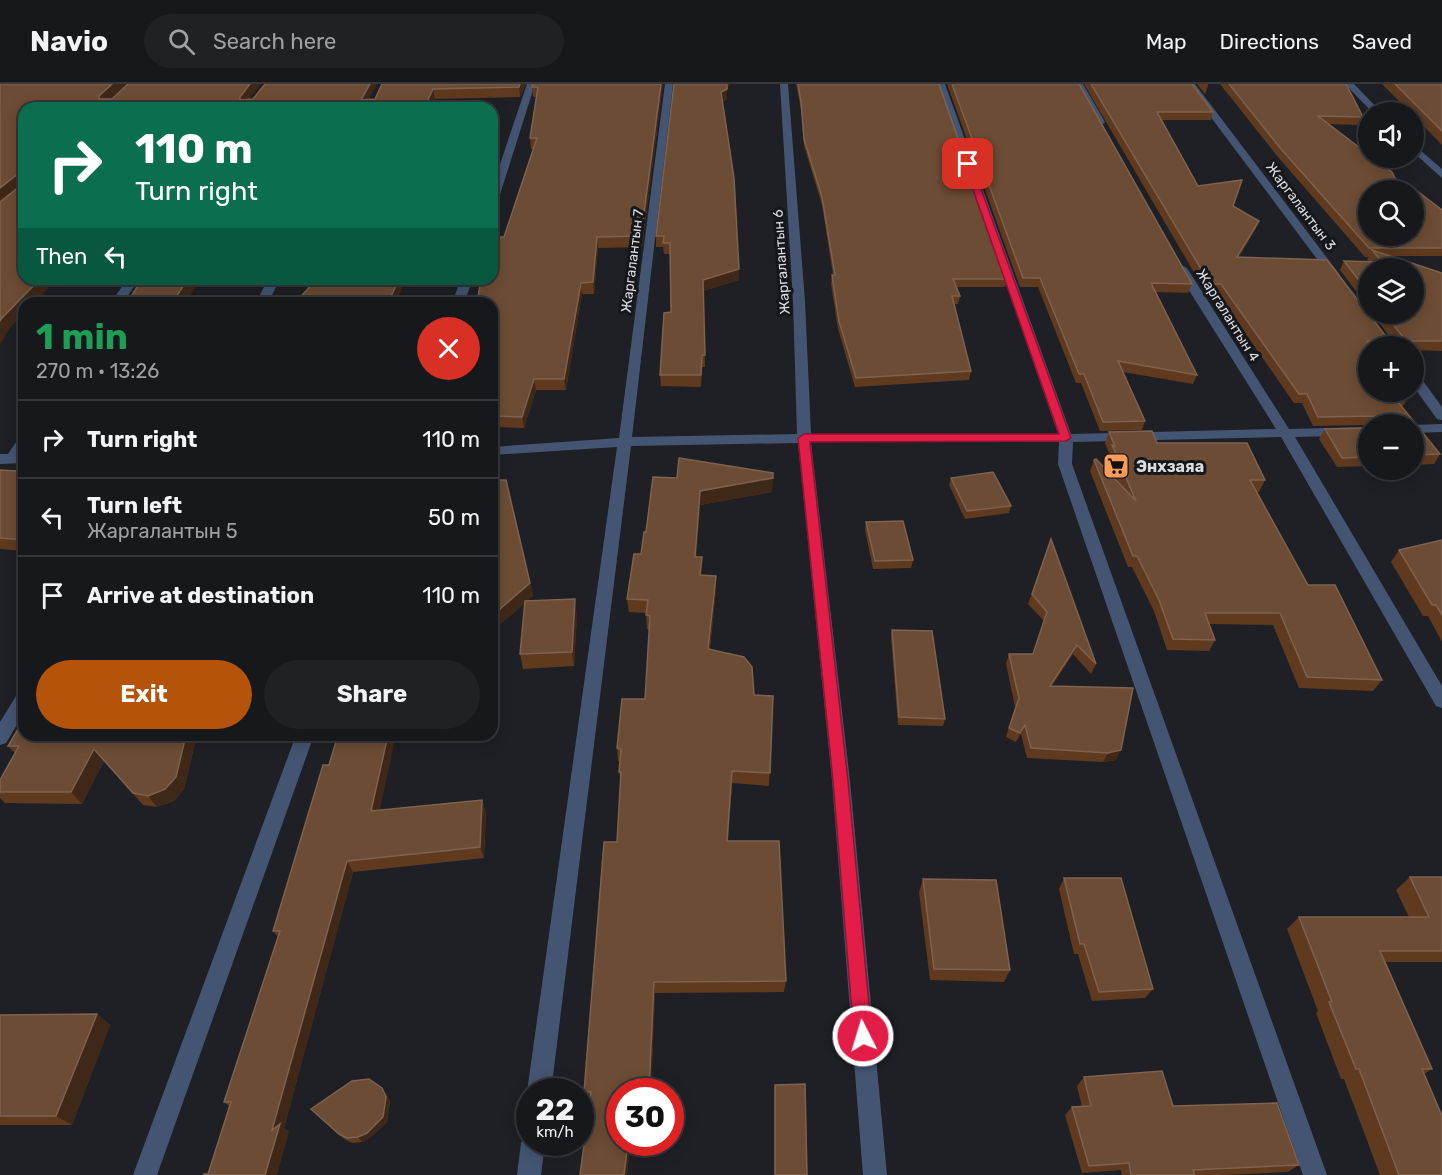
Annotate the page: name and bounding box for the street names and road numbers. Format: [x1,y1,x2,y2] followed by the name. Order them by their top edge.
[1262,159,1339,254] street label: Жаргалантын 3
[618,208,647,314] street label: Жаргалантын 7
[769,209,794,315] street label: Жаргалантын 6
[1192,266,1263,365] street label: Жаргалантын 4

